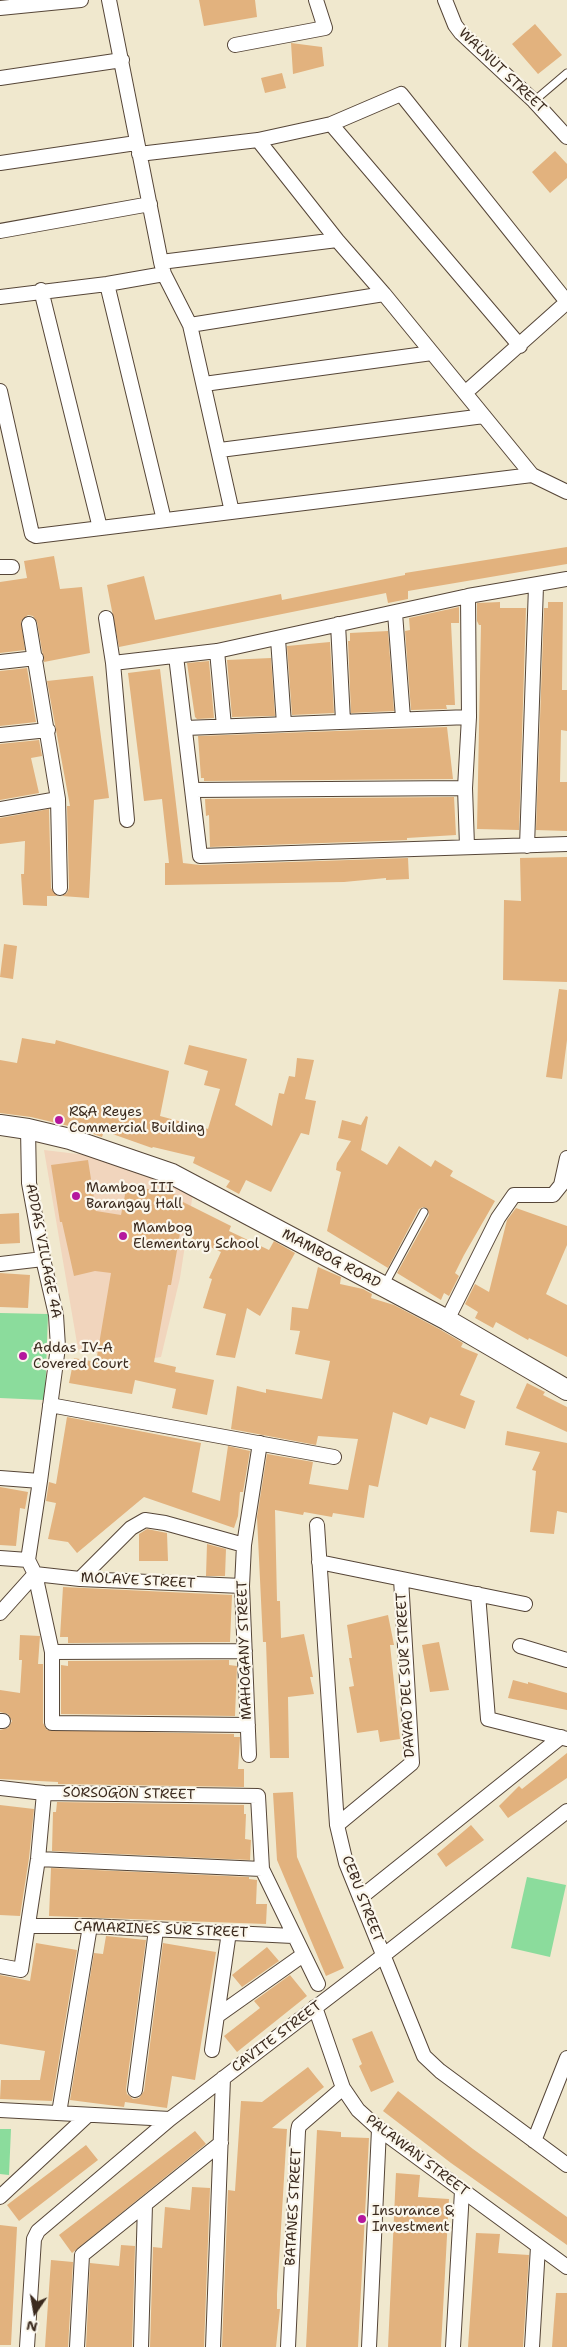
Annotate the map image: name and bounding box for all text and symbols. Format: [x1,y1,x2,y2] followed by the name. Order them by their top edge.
[455,25,549,117] street label: WALNUT STREET
[69,1104,205,1136] place label: R&A Reyes Commercial Building
[53,1114,65,1126] marker: R&A Reyes Commercial Building
[86,1180,182,1212] place label: Mambog III Barangay Hall
[22,1182,64,1320] street label: ADDAS VILLAGE 4A
[70,1190,82,1202] marker: Mambog III Barangay Hall
[133,1220,259,1252] place label: Mambog Elementary School
[279,1226,383,1292] street label: MAMBOG ROAD
[117,1230,129,1242] marker: Mambog Elementary School
[33,1340,129,1372] place label: Addas IV-A Covered Court
[17,1350,29,1362] marker: Addas IV-A Covered Court
[80,1570,196,1592] street label: MOLAVE STREET
[234,1580,256,1720] street label: MAHOGANY STREET
[393,1592,419,1758] street label: DAVAO DEL SUR STREET
[63,1784,195,1804] street label: SORSOGON STREET
[338,1853,386,1945] street label: CEBU STREET
[74,1919,248,1941] street label: CAMARINES SUR STREET
[229,1998,325,2076] street label: CAVITE STREET
[362,2112,472,2200] street label: PALAWAN STREET
[283,2148,305,2266] street label: BATANES STREET
[372,2203,454,2236] place label: Insurance & Investment
[356,2213,368,2225] marker: Insurance & Investment
[10,2287,60,2337] north arrow
[25,2317,39,2337] text: N

